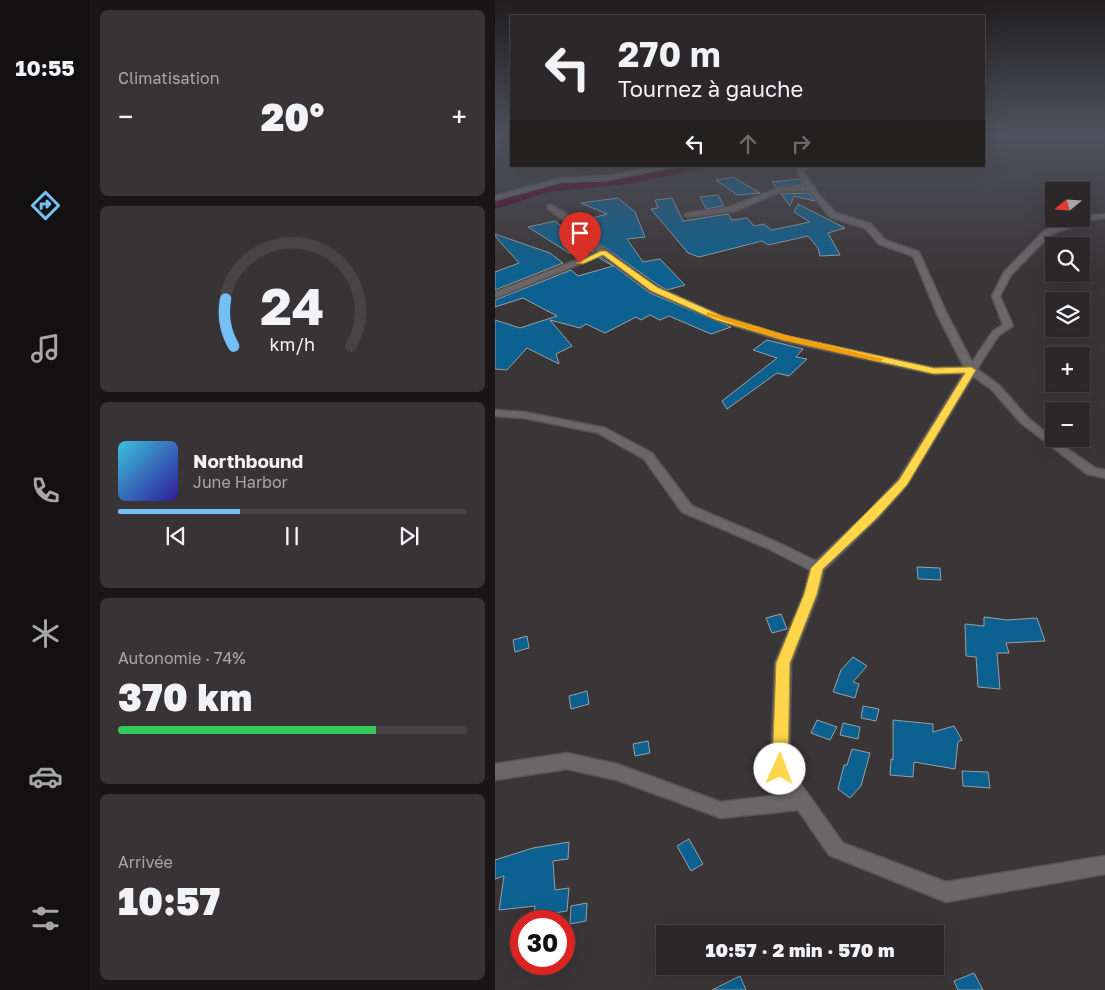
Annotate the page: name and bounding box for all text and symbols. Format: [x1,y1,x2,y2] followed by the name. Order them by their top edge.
[618,33,721,75] text: 270 m
[535,35,600,100] icon: left
[15,54,75,81] text: 10:55
[118,68,220,88] text: Climatisation
[618,75,803,102] text: Tournez à gauche
[261,94,324,139] text: 20°
[118,100,133,133] text: −
[452,100,467,133] text: +
[681,130,709,158] icon: left
[734,130,762,158] icon: ahead
[787,130,815,158] icon: right
[1045,182,1090,228] north arrow
[1045,182,1090,447] map controls
[28,188,63,223] icon: directions
[559,212,601,263] pin
[566,219,594,247] icon: arrive
[1045,237,1090,282] button: search
[260,274,325,336] text: 24
[1045,292,1090,337] button: layers
[28,331,63,366] icon: music
[270,333,315,355] text: km/h
[1045,347,1090,392] button: +
[1045,402,1090,447] button: −
[193,449,303,472] text: Northbound
[193,472,288,492] text: June Harbor
[28,473,63,508] icon: phone
[162,522,190,550] icon: previous
[278,522,306,550] icon: pause
[395,522,423,550] icon: next
[28,616,63,651] icon: climate
[118,648,246,668] text: Autonomie · 74%
[118,674,252,719] text: 370 km
[753,742,805,794] position arrow
[28,759,63,794] icon: car
[118,852,173,872] text: Arrivée
[118,878,220,923] text: 10:57
[28,901,63,936] icon: filters
[510,910,575,975] speed limit sign: 30
[706,938,894,961] text: 10:57 · 2 min · 570 m

